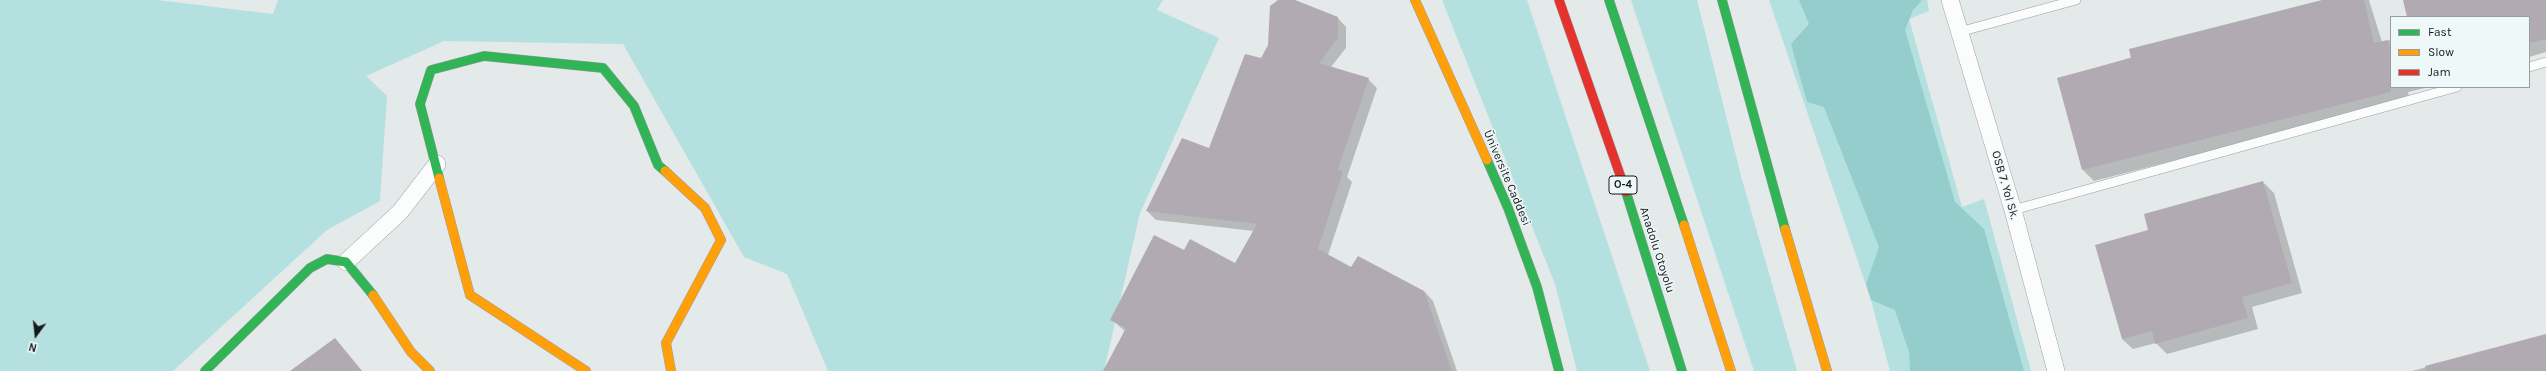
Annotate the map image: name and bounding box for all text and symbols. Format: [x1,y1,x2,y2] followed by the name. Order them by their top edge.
[2390,16,2530,88] legend
[2428,25,2451,39] text: Fast
[2428,45,2454,59] text: Slow
[2428,65,2451,79] text: Jam
[1480,128,1534,228] street label: Üniversite Caddesi
[1988,149,2022,221] street label: OSB 7. Yol Sk.
[1609,176,1637,194] road number: O-4
[1636,205,1678,295] street label: Anadolu Otoyolu
[16,315,56,355] north arrow
[27,340,38,354] text: N

